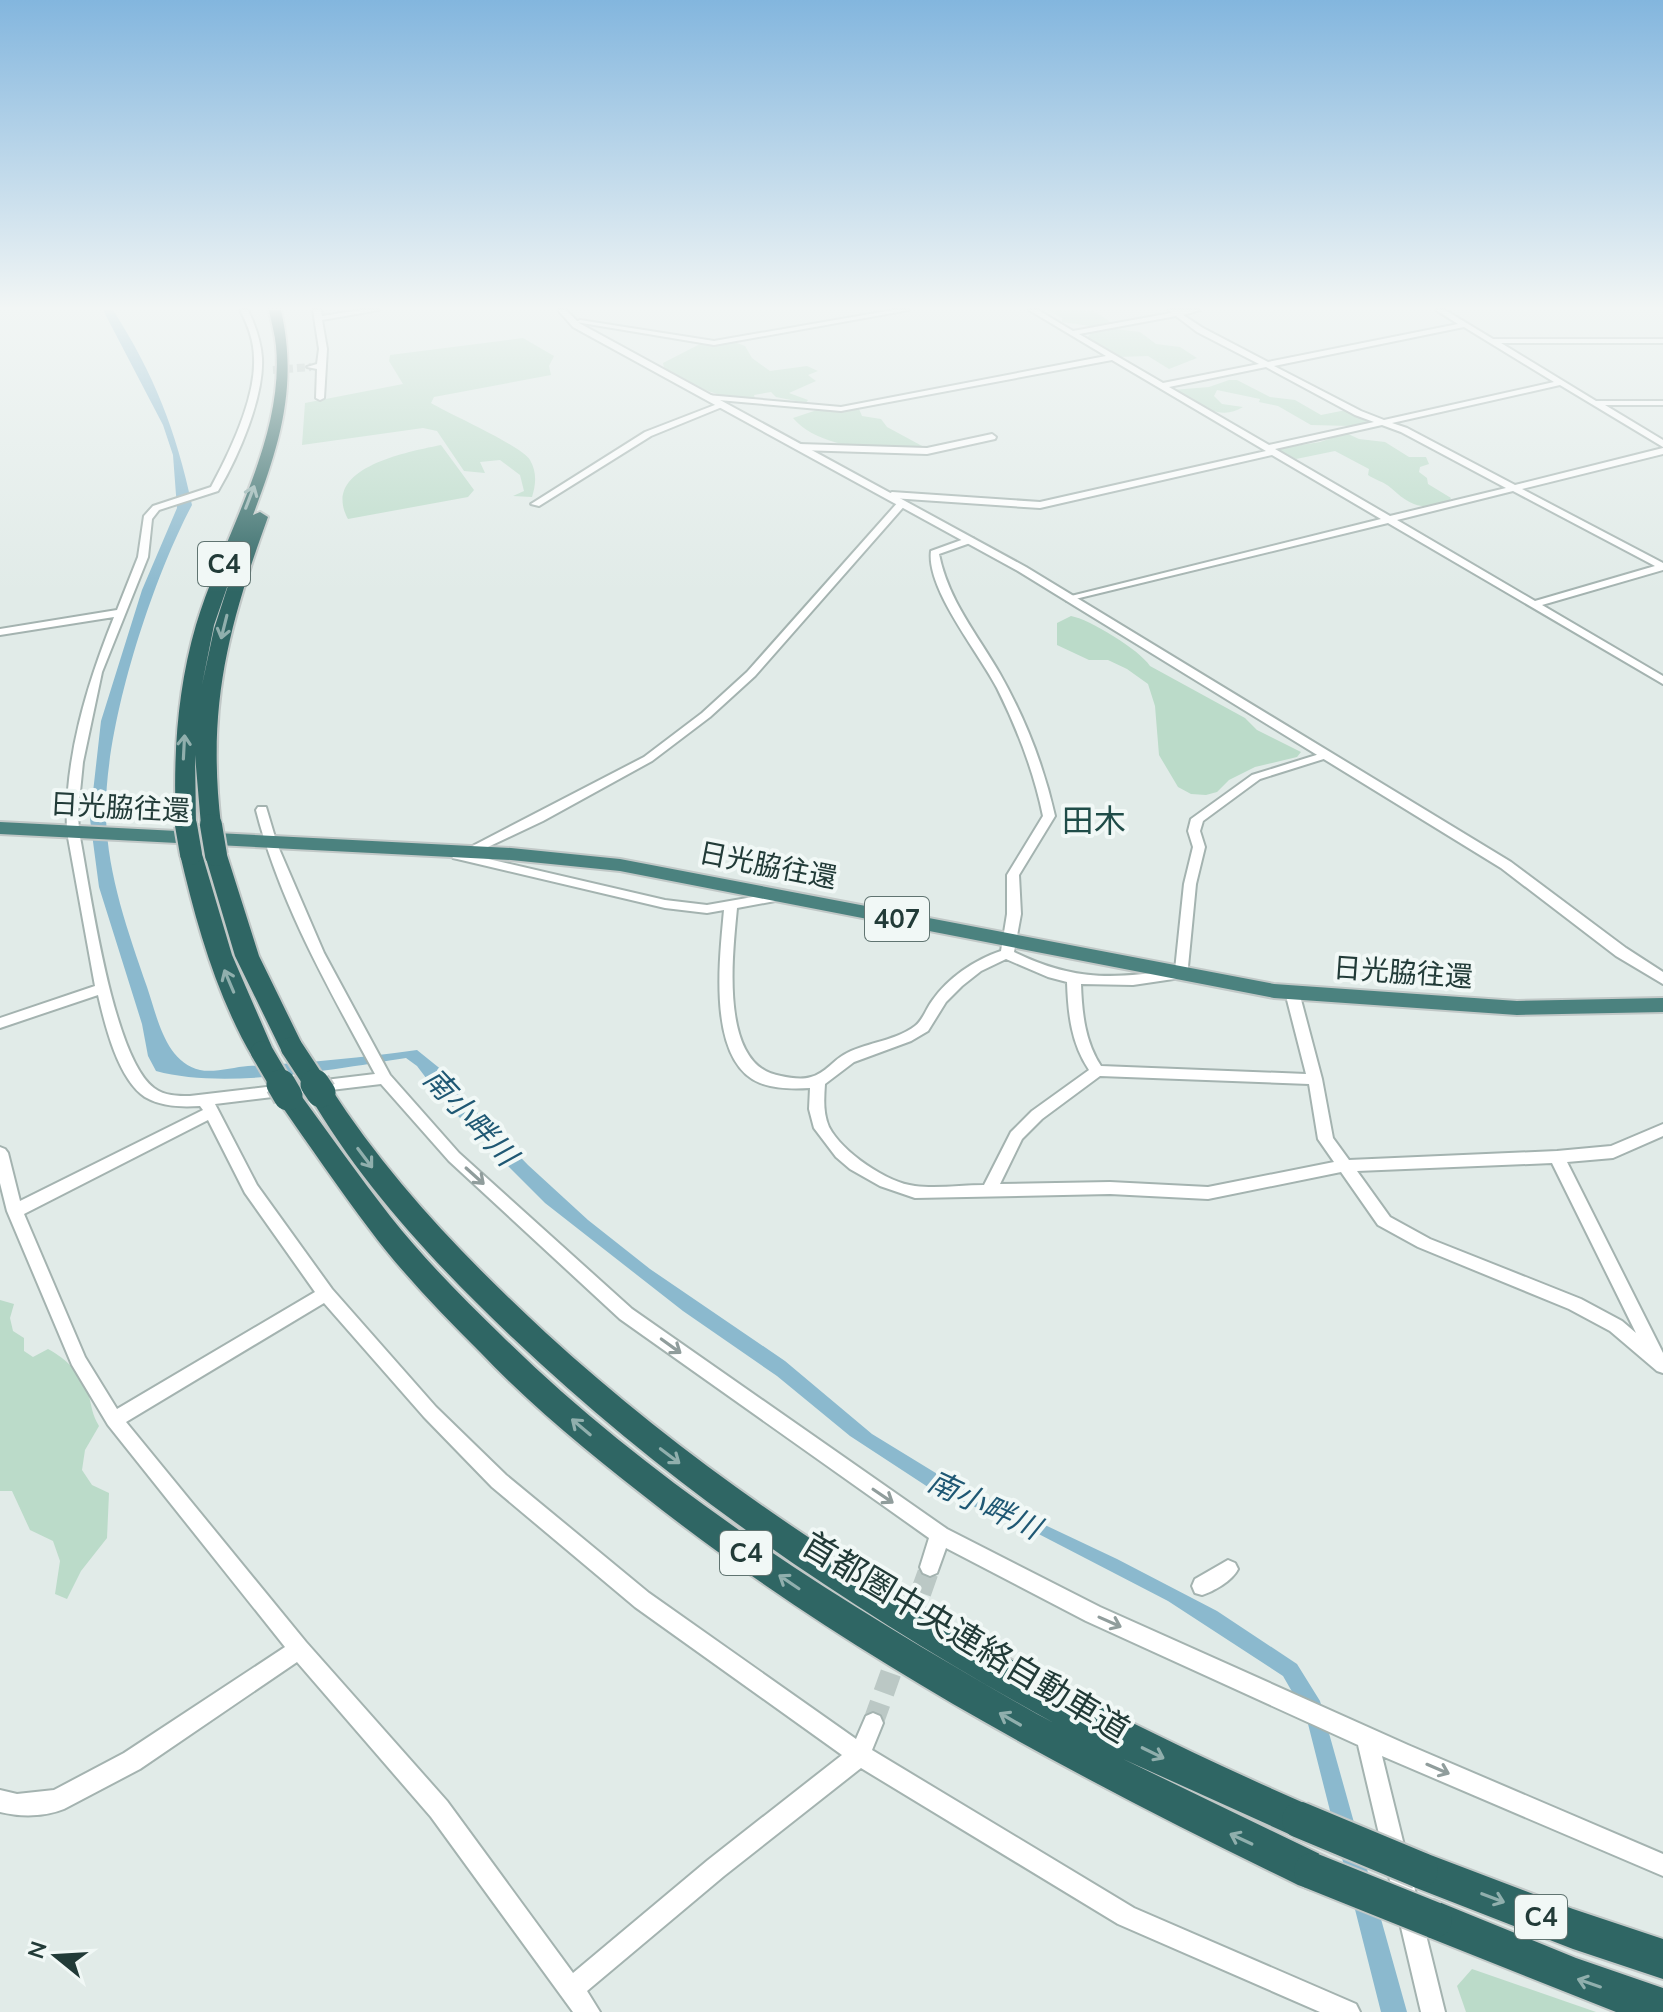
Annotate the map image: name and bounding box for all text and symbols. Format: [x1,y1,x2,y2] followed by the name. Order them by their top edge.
[244,485,258,509] one-way arrow
[198,542,250,586] road number: C4
[216,613,231,639] one-way arrow
[177,734,192,761] one-way arrow
[49,785,191,828] street label: 日光脇往還
[1062,800,1126,840] district label: 田木
[696,834,840,895] street label: 日光脇往還
[865,897,929,941] road number: 407
[1332,949,1474,994] street label: 日光脇往還
[221,969,236,993] one-way arrow
[416,1059,528,1175] water label: 南小畔川
[356,1146,373,1168] one-way arrow
[464,1167,484,1185] one-way arrow
[659,1338,681,1355] one-way arrow
[571,1418,592,1436] one-way arrow
[659,1447,680,1464] one-way arrow
[922,1462,1050,1548] water label: 南小畔川
[871,1489,894,1505] one-way arrow
[795,1522,1138,1751] street label: 首都圏中央連絡自動車道
[720,1531,772,1575] road number: C4
[779,1574,801,1590] one-way arrow
[1098,1615,1122,1630] one-way arrow
[999,1711,1022,1727] one-way arrow
[1141,1746,1165,1761] one-way arrow
[1425,1763,1450,1778] one-way arrow
[1229,1830,1254,1845] one-way arrow
[1480,1892,1505,1906] one-way arrow
[1515,1895,1567,1939] road number: C4
[16,1916,96,1996] north arrow
[21,1938,53,1962] text: N
[1577,1974,1602,1989] one-way arrow

